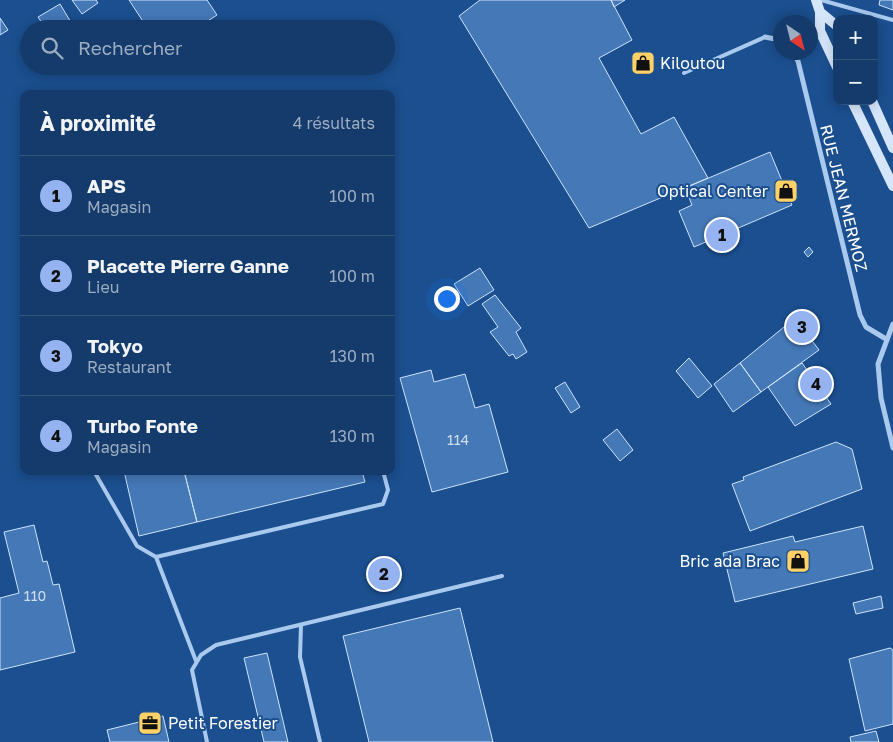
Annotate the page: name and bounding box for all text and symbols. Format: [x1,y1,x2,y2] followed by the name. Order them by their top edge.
[773,15,818,60] north arrow
[833,15,878,105] map controls
[833,15,878,60] button: +
[20,20,395,75] search box
[38,34,66,62] icon: search
[78,36,183,59] text: Rechercher
[630,50,656,76] shop icon: Kiloutou
[660,53,725,73] place label: Kiloutou
[833,60,878,105] button: −
[40,110,156,136] text: À proximité
[293,113,375,133] text: 4 résultats
[816,122,872,274] street label: RUE JEAN MERMOZ
[87,174,126,197] text: APS
[773,178,799,204] shop icon: Optical Center
[657,181,768,201] place label: Optical Center
[52,186,60,206] text: 1
[329,186,375,206] text: 100 m
[87,197,151,217] text: Magasin
[706,216,738,254] pin: 1
[87,254,289,277] text: Placette Pierre Ganne
[51,266,61,286] text: 2
[329,266,375,286] text: 100 m
[87,277,119,297] text: Lieu
[434,286,460,312] your location
[786,308,818,346] pin: 3
[87,334,143,357] text: Tokyo
[51,346,61,366] text: 3
[330,346,375,366] text: 130 m
[87,357,172,377] text: Restaurant
[800,365,832,403] pin: 4
[87,414,198,437] text: Turbo Fonte
[51,426,61,446] text: 4
[330,426,375,446] text: 130 m
[447,431,469,448] house number: 114
[87,437,151,457] text: Magasin
[785,548,811,574] shop icon: Bric ada Brac
[680,551,780,571] place label: Bric ada Brac
[368,555,400,593] pin: 2
[24,587,46,604] house number: 110
[137,710,163,736] office icon: Petit Forestier
[168,713,278,733] place label: Petit Forestier

